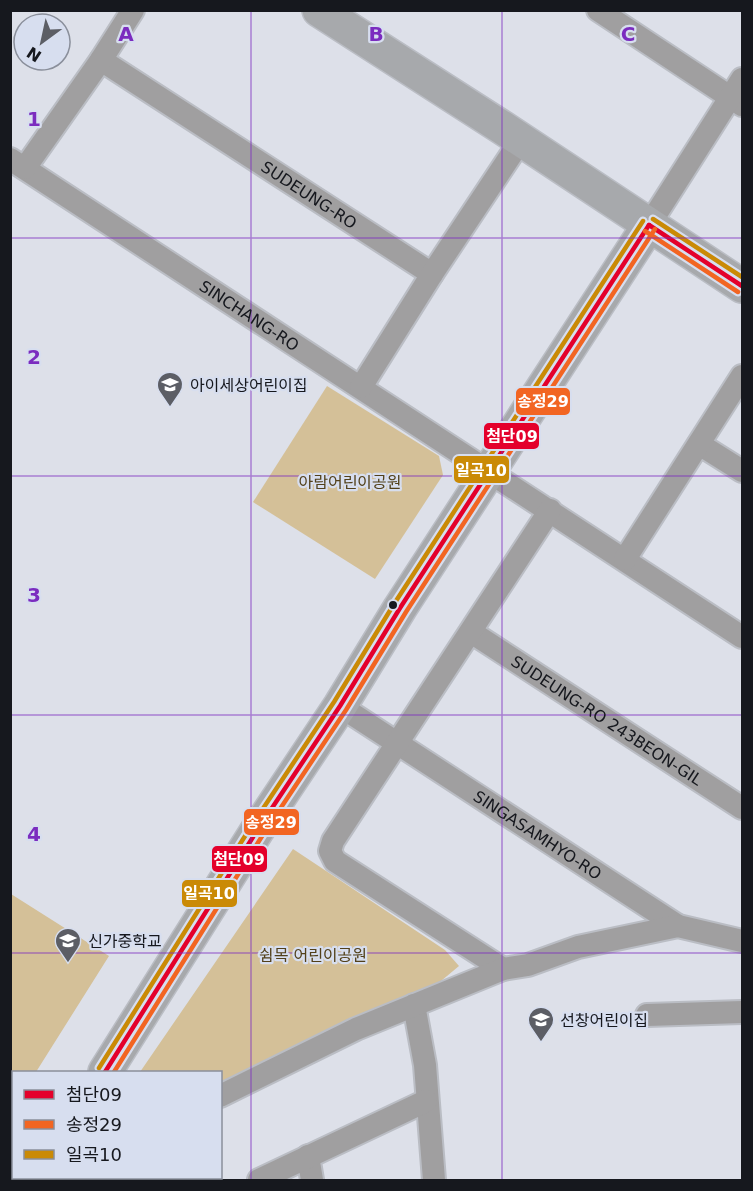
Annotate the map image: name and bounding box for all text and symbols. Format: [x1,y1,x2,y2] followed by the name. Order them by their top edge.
[12,12,72,72] north arrow
[118,22,134,46] text: A
[368,22,384,46] text: B
[621,22,635,46] text: C
[23,43,45,66] text: N
[27,107,41,131] text: 1
[258,157,361,232] street label: SUDEUNG-RO
[196,276,303,355] street label: SINCHANG-RO
[27,345,41,369] text: 2
[155,370,185,408] school or university icon: 아이세상어린이집
[190,376,308,395] place label: 아이세상어린이집
[515,387,571,416] line badge: 송정29
[517,392,569,411] text: 송정29
[483,422,540,450] line badge: 첨단09
[486,427,538,446] text: 첨단09
[453,455,510,484] line badge: 일곡10
[455,461,507,480] text: 일곡10
[298,473,402,492] park label: 아람어린이공원
[27,583,41,607] text: 3
[387,599,399,611] unlabelled marker
[508,651,706,789] street label: SUDEUNG-RO 243BEON-GIL
[470,786,605,883] street label: SINGASAMHYO-RO
[243,808,300,836] line badge: 송정29
[245,813,297,832] text: 송정29
[27,822,41,846] text: 4
[211,845,268,873] line badge: 첨단09
[213,850,265,869] text: 첨단09
[181,879,238,908] line badge: 일곡10
[183,884,235,903] text: 일곡10
[53,926,83,964] school or university icon: 신가중학교
[88,932,162,951] place label: 신가중학교
[259,946,367,965] park label: 쉼목 어린이공원
[526,1005,556,1043] school or university icon: 선창어린이집
[560,1011,648,1030] place label: 선창어린이집
[12,1071,222,1179] legend
[66,1084,122,1105] text: 첨단09
[66,1114,122,1135] text: 송정29
[66,1144,122,1165] text: 일곡10

